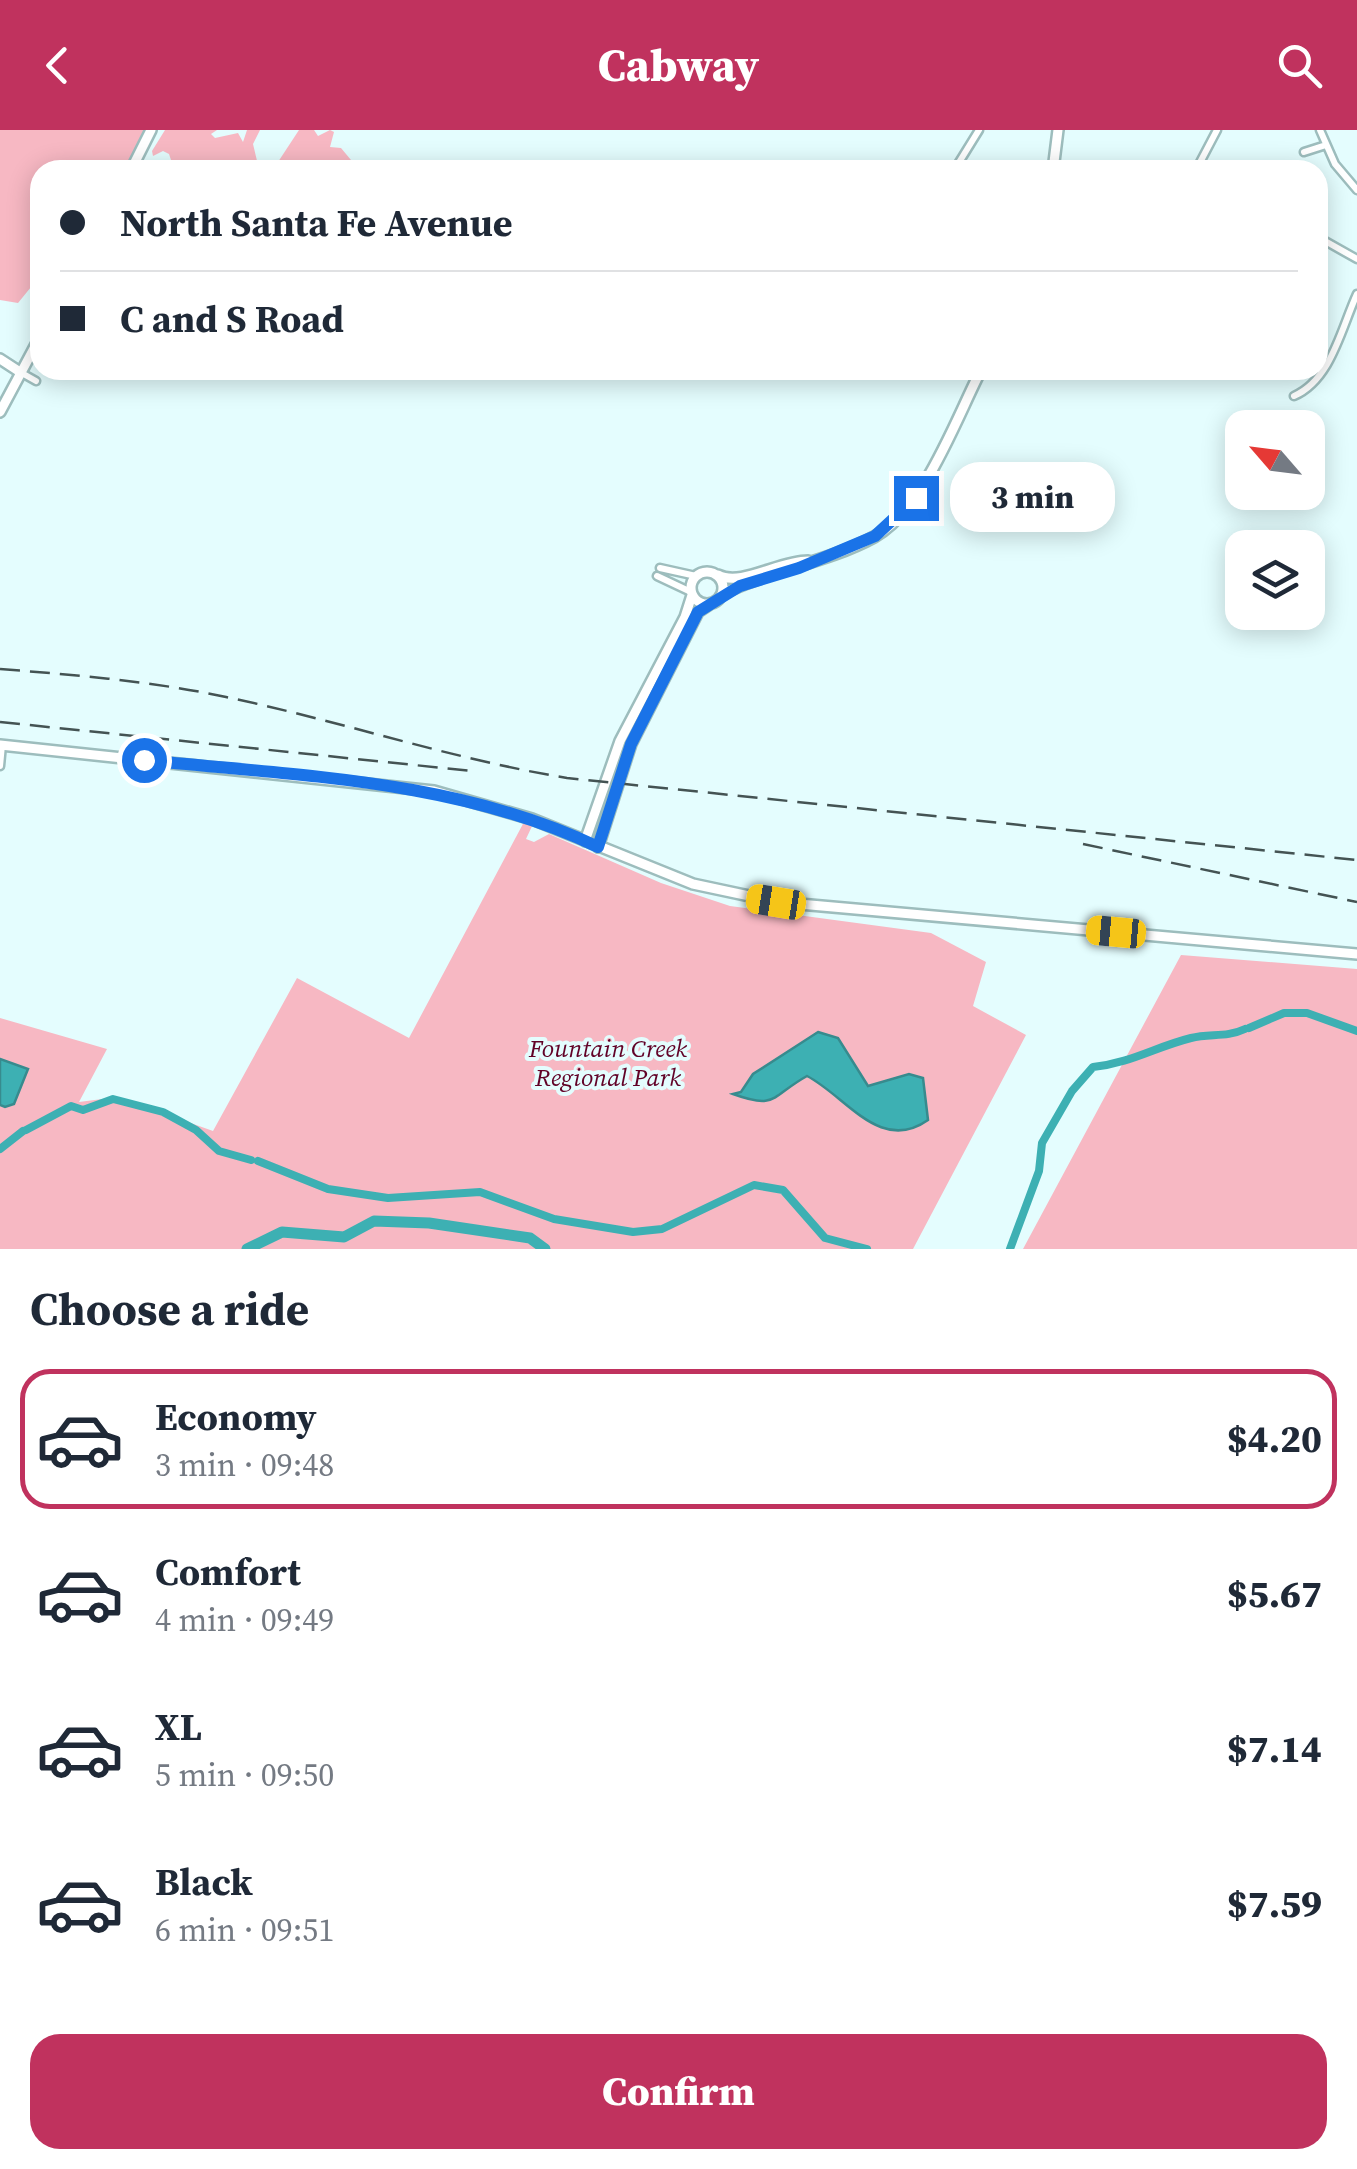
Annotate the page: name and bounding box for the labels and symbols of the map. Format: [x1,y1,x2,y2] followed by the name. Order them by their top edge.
[1225,410,1325,510] north arrow
[951,463,1116,533] callout: 3 min
[894,476,939,521] route end
[122,738,167,783] route start
[744,882,808,922] car
[1085,914,1147,950] car
[528,1031,687,1094] park label: Fountain Creek Regional Park

